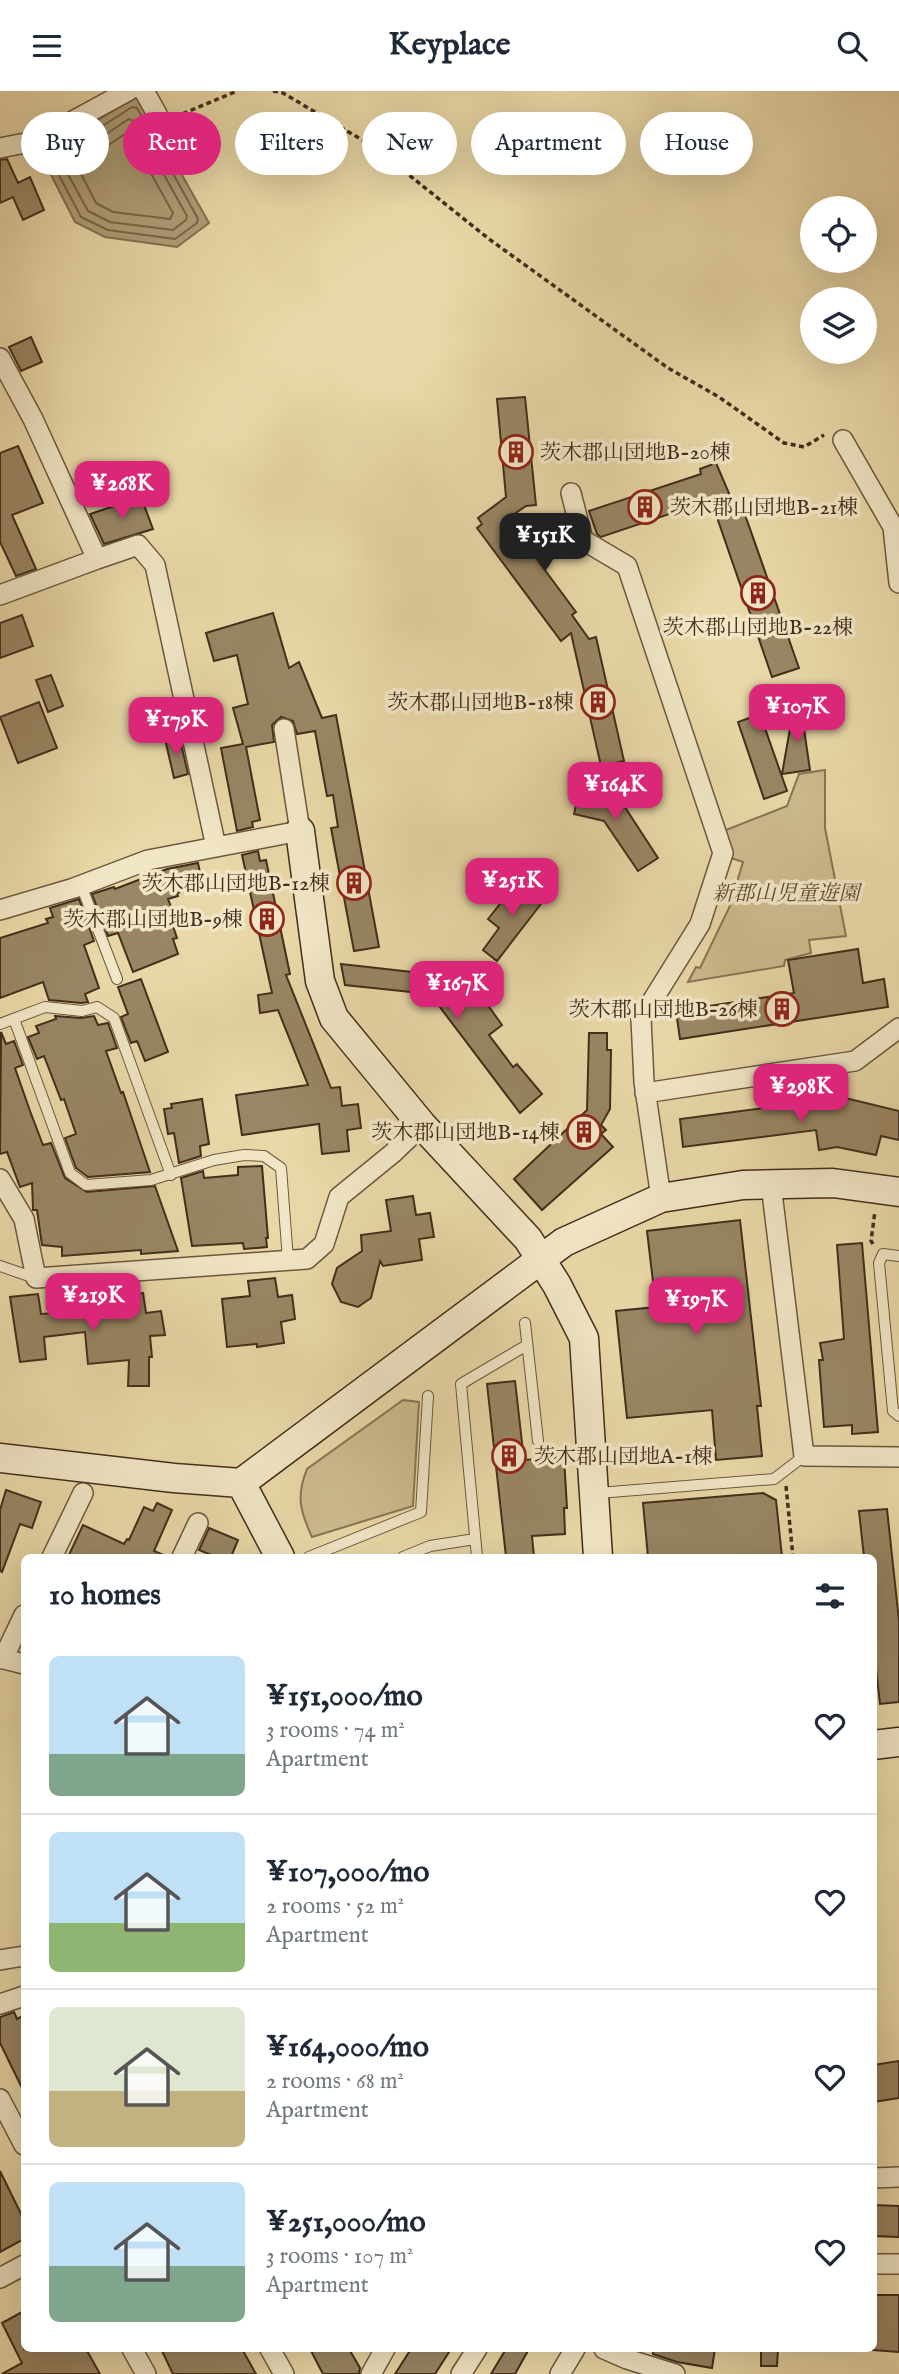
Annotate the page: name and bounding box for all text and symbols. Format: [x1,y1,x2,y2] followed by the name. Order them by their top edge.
[389,25,510,66] text: Keyplace
[28,27,66,65] icon: menu
[833,27,871,65] icon: search
[21,112,109,175] chip: Buy
[123,112,221,175] chip: Rent
[235,112,348,175] chip: Filters
[362,112,457,175] chip: New
[471,112,626,175] chip: Apartment
[640,112,753,175] chip: House
[800,196,877,364] map controls
[800,196,877,273] button: locate
[800,287,877,364] button: layers
[497,433,535,471] building icon: 茨木郡山団地B-20棟
[540,440,731,467] place label: 茨木郡山団地B-20棟
[73,461,171,521] pin: ¥268K
[91,469,153,498] text: ¥268K
[626,488,664,526] building icon: 茨木郡山団地B-21棟
[670,495,858,522] place label: 茨木郡山団地B-21棟
[496,513,594,573] pin: ¥151K
[516,521,574,550] text: ¥151K
[739,574,777,612] building icon: 茨木郡山団地B-22棟
[663,615,853,642] place label: 茨木郡山団地B-22棟
[579,683,617,721] building icon: 茨木郡山団地B-18棟
[748,685,846,744] pin: ¥107K
[387,690,574,717] place label: 茨木郡山団地B-18棟
[765,692,829,721] text: ¥107K
[127,697,225,757] pin: ¥179K
[145,705,207,734] text: ¥179K
[566,763,664,822] pin: ¥164K
[584,770,646,799] text: ¥164K
[463,859,561,918] pin: ¥251K
[335,864,373,902] building icon: 茨木郡山団地B-12棟
[481,866,543,895] text: ¥251K
[142,871,330,898] place label: 茨木郡山団地B-12棟
[713,881,862,908] park label: 新郡山児童遊園
[248,900,286,938] building icon: 茨木郡山団地B-9棟
[63,907,243,934] place label: 茨木郡山団地B-9棟
[408,961,506,1021] pin: ¥167K
[426,969,488,998] text: ¥167K
[763,990,801,1028] building icon: 茨木郡山団地B-26棟
[569,997,758,1024] place label: 茨木郡山団地B-26棟
[752,1065,850,1124] pin: ¥298K
[769,1072,833,1101] text: ¥298K
[565,1113,603,1151] building icon: 茨木郡山団地B-14棟
[371,1120,560,1147] place label: 茨木郡山団地B-14棟
[44,1273,142,1333] pin: ¥219K
[647,1277,745,1337] pin: ¥197K
[62,1281,124,1310] text: ¥219K
[665,1285,727,1314] text: ¥197K
[490,1437,528,1475] building icon: 茨木郡山団地A-1棟
[534,1444,713,1471] place label: 茨木郡山団地A-1棟
[49,1577,161,1615] text: 10 homes
[811,1577,849,1615] icon: filters
[266,1678,423,1716] text: ¥151,000/mo
[105,1684,189,1768] icon: home
[811,1707,849,1745] icon: heart
[266,1716,405,1745] text: 3 rooms · 74 m²
[266,1745,369,1774] text: Apartment
[266,1854,429,1892] text: ¥107,000/mo
[105,1860,189,1944] icon: home
[811,1883,849,1921] icon: heart
[266,1892,404,1921] text: 2 rooms · 52 m²
[266,1921,369,1950] text: Apartment
[266,2029,429,2067] text: ¥164,000/mo
[105,2035,189,2119] icon: home
[811,2058,849,2096] icon: heart
[266,2067,404,2096] text: 2 rooms · 68 m²
[266,2096,369,2125] text: Apartment
[266,2204,426,2242] text: ¥251,000/mo
[105,2210,189,2294] icon: home
[811,2233,849,2271] icon: heart
[266,2242,414,2271] text: 3 rooms · 107 m²
[266,2271,369,2300] text: Apartment

